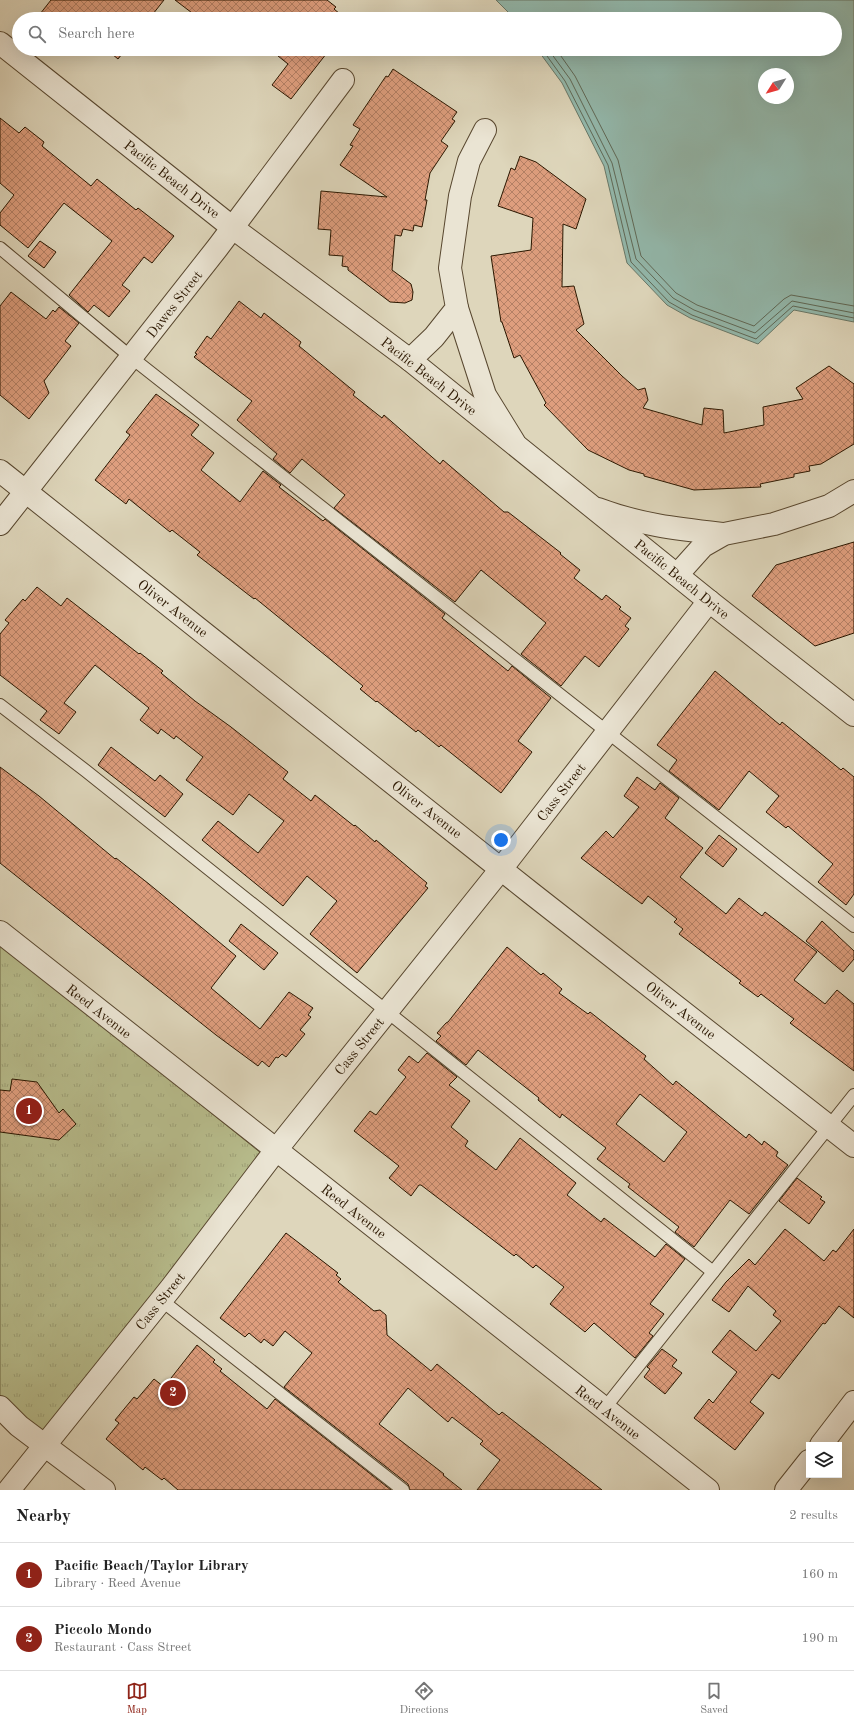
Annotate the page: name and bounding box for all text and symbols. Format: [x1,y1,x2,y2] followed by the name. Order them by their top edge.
[12,12,842,56] search box
[26,23,48,45] icon: search
[58,27,135,42] text: Search here
[758,68,794,104] north arrow
[121,138,222,221] street label: Pacific Beach Drive
[144,268,205,341] street label: Dawes Street
[378,335,479,418] street label: Pacific Beach Drive
[631,537,731,622] street label: Pacific Beach Drive
[135,577,210,640] street label: Oliver Avenue
[535,761,589,824] street label: Cass Street
[389,778,464,841] street label: Oliver Avenue
[491,830,511,850] your location
[643,979,718,1042] street label: Oliver Avenue
[63,982,134,1042] street label: Reed Avenue
[332,1015,387,1078] street label: Cass Street
[16,1096,42,1126] pin: 1
[318,1182,389,1242] street label: Reed Avenue
[133,1270,188,1333] street label: Cass Street
[160,1378,186,1408] pin: 2
[572,1383,643,1443] street label: Reed Avenue
[806,1442,842,1478] map controls
[806,1442,842,1478] button: layers
[16,1508,71,1525] text: Nearby
[789,1509,838,1522] text: 2 results
[54,1559,249,1574] text: Pacific Beach/Taylor Library
[25,1568,33,1581] text: 1
[801,1568,838,1581] text: 160 m
[54,1577,181,1590] text: Library · Reed Avenue
[54,1623,152,1638] text: Piccolo Mondo
[25,1632,33,1645] text: 2
[801,1632,838,1645] text: 190 m
[54,1641,192,1654] text: Restaurant · Cass Street
[126,1680,148,1718] tab: Map
[400,1680,448,1718] tab: Directions
[700,1680,728,1718] tab: Saved

